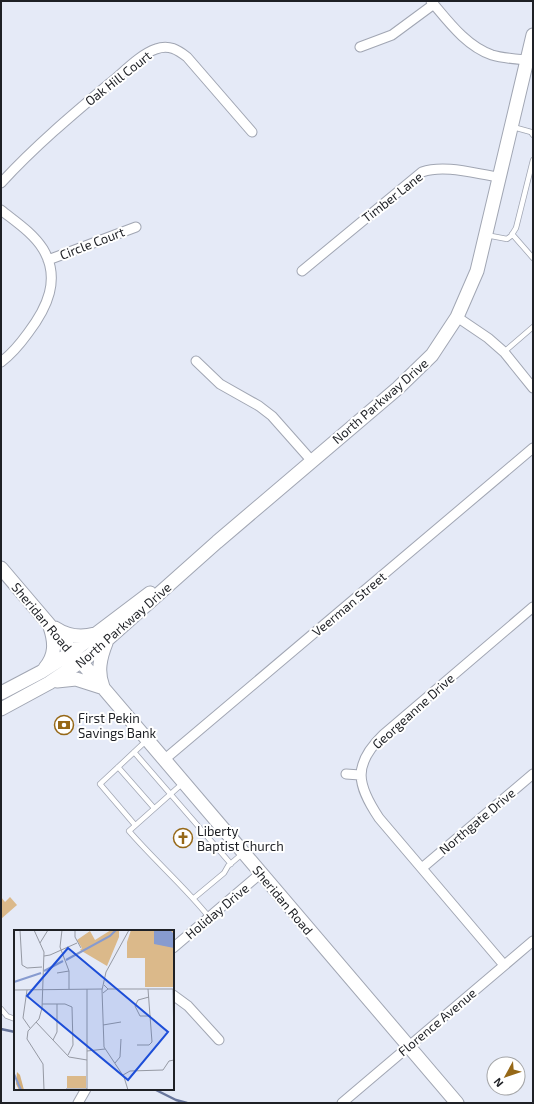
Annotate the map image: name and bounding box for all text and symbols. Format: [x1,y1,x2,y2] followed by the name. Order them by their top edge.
[82,47,154,109] street label: Oak Hill Court
[358,168,426,226] street label: Timber Lane
[57,223,127,263] street label: Circle Court
[329,355,431,447] street label: North Parkway Drive
[309,568,389,640] street label: Veerman Street
[8,579,76,655] street label: Sheridan Road
[72,579,174,671] street label: North Parkway Drive
[369,670,457,752] street label: Georgeanne Drive
[78,710,157,741] place label: First Pekin Savings Bank
[53,714,75,736] bank icon: First Pekin Savings Bank
[436,785,518,857] street label: Northgate Drive
[197,823,284,854] place label: Liberty Baptist Church
[172,827,194,849] church icon: Liberty Baptist Church
[249,862,317,938] street label: Sheridan Road
[182,880,252,942] street label: Holiday Drive
[14,930,174,1090] inset map
[395,985,479,1059] street label: Florence Avenue
[486,1056,526,1096] north arrow
[490,1075,505,1090] text: N

